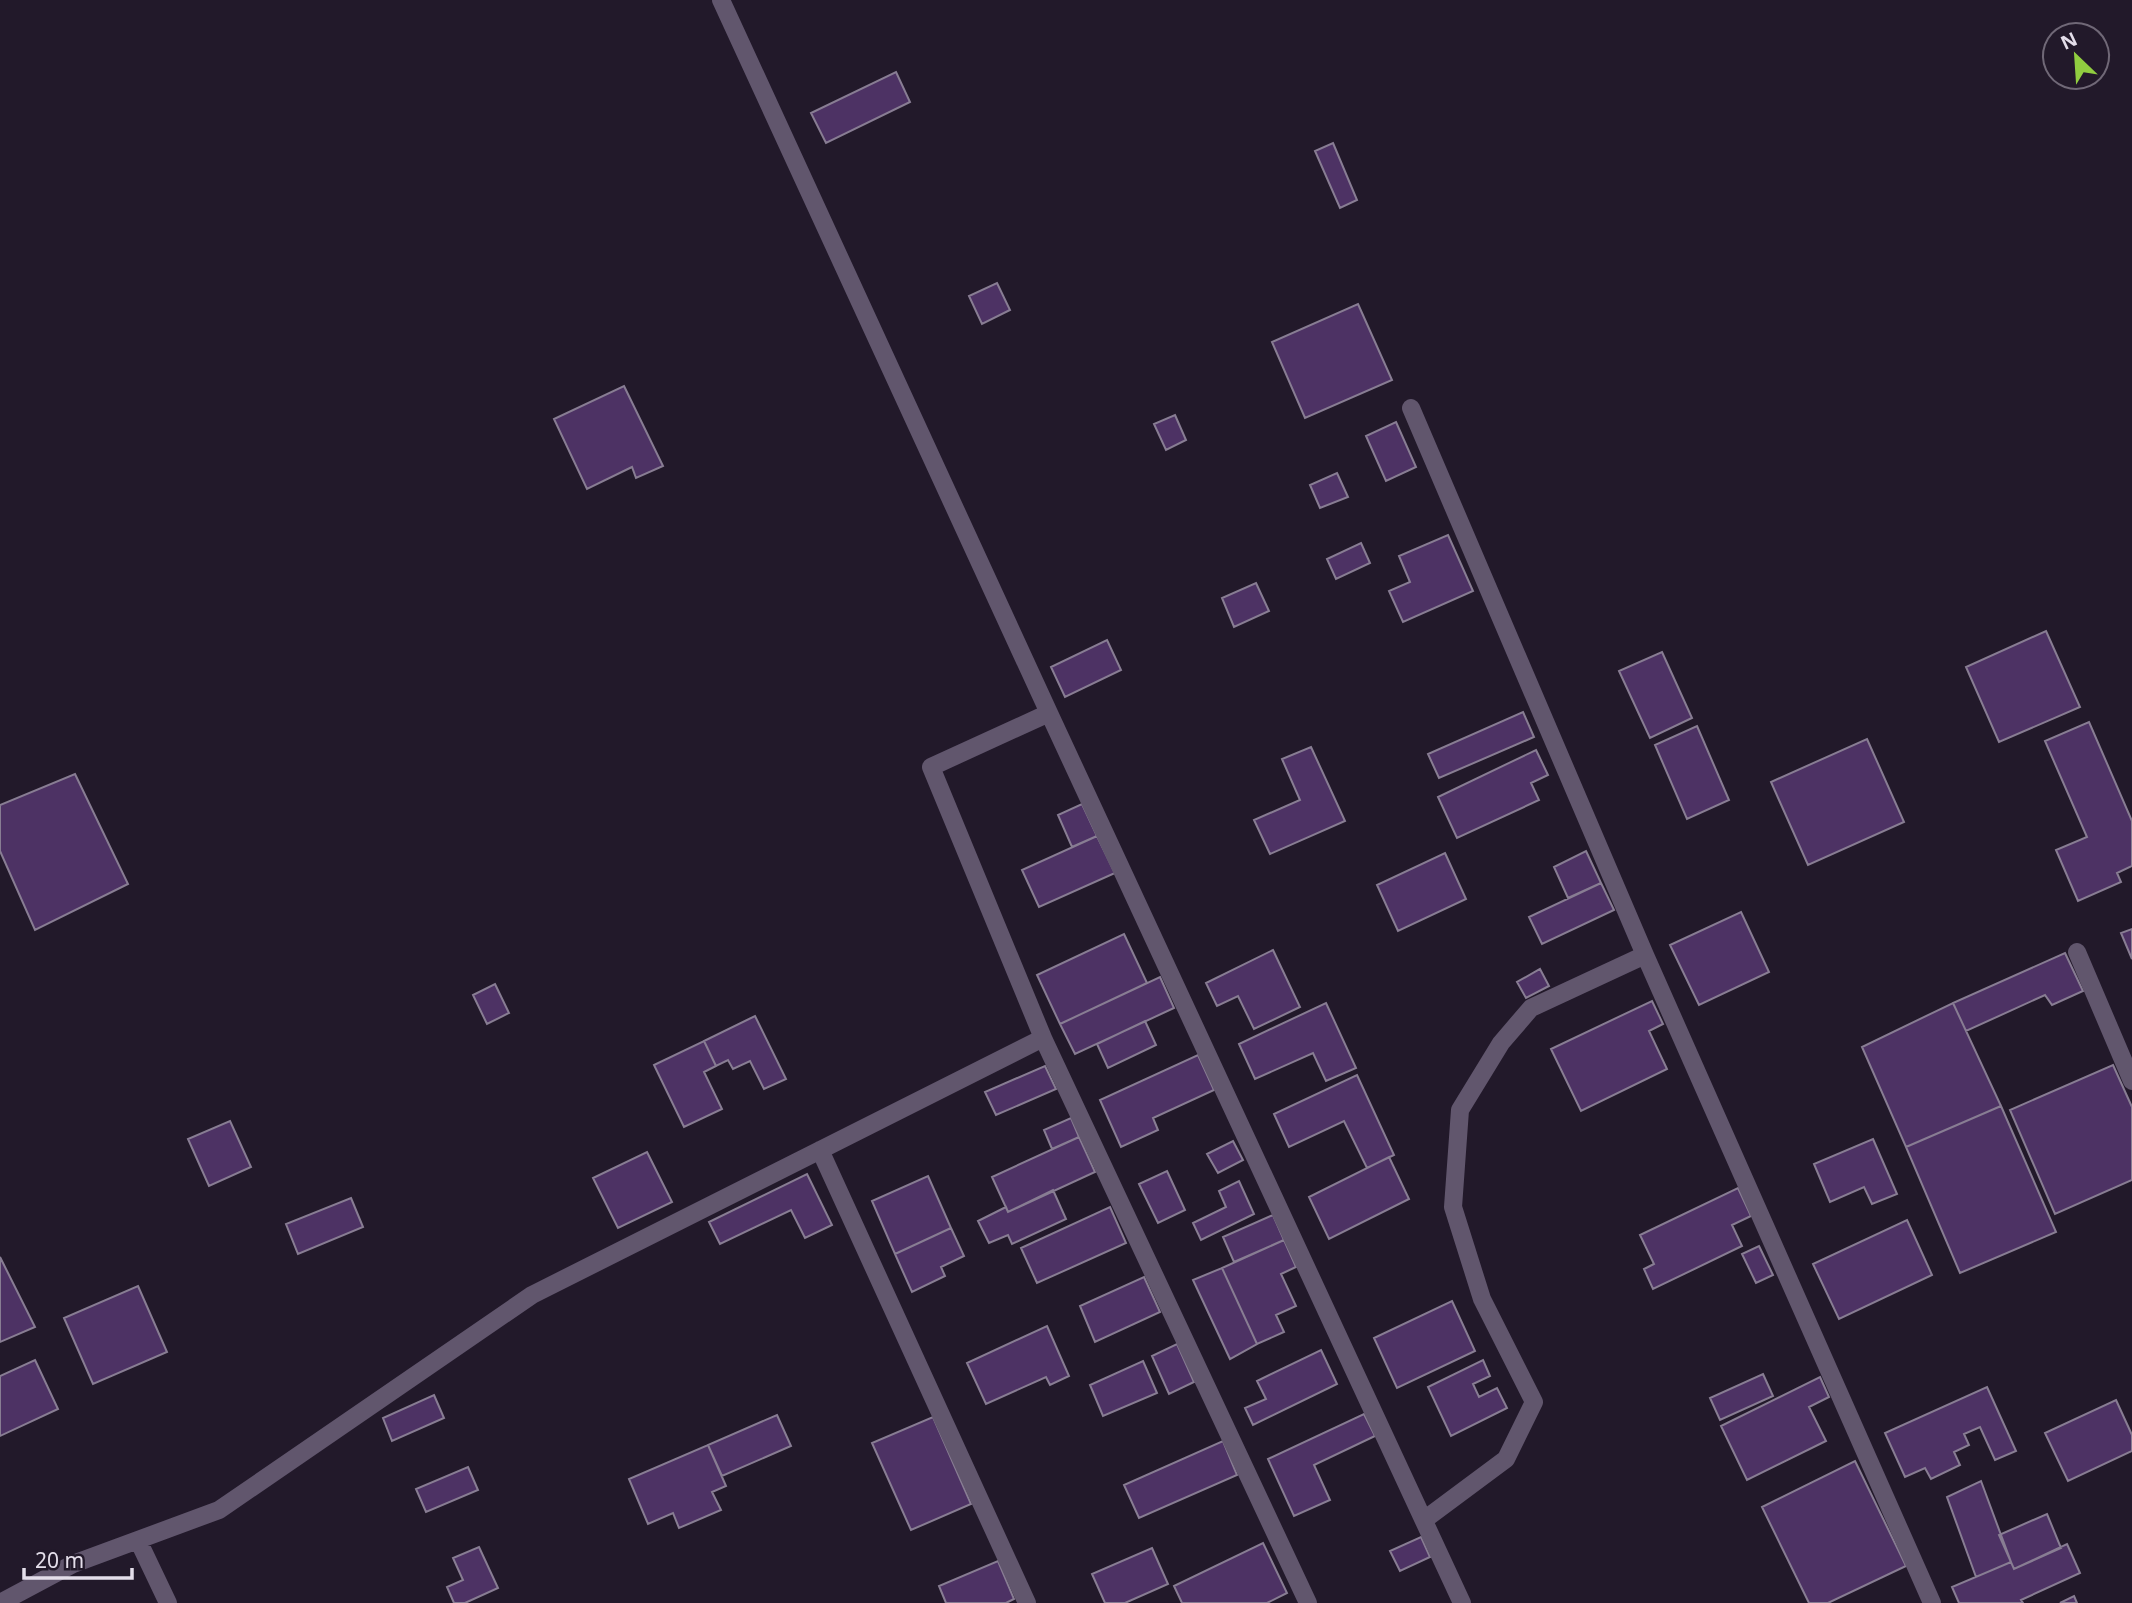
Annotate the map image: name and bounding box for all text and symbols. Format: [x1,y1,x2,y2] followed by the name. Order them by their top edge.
[2041,21,2111,91] north arrow
[2056,26,2081,56] text: N
[24,1536,133,1580] scale bar
[35,1546,84,1574] text: 20 m

